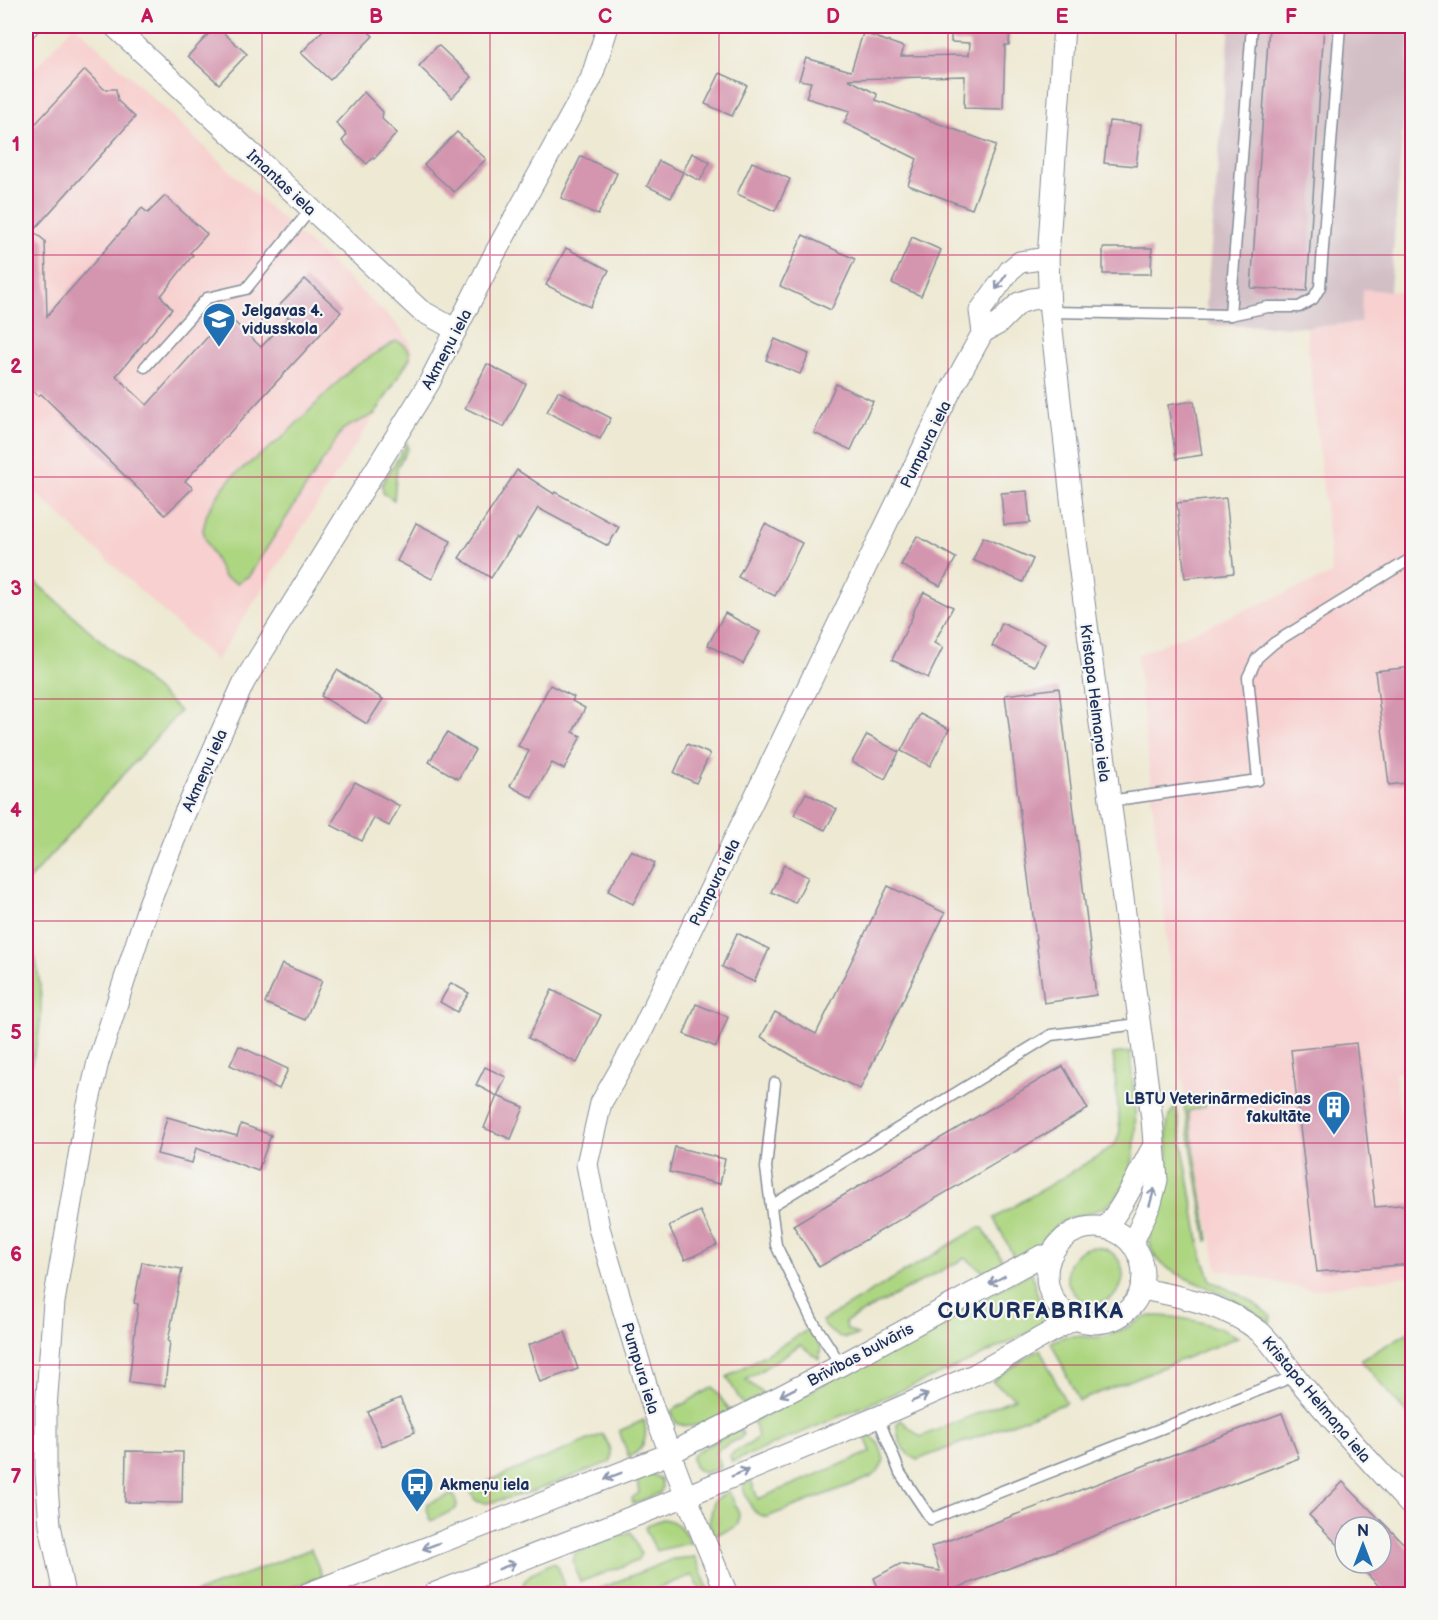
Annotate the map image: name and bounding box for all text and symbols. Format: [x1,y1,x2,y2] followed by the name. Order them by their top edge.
[140,5,154,29] text: A
[369,5,383,29] text: B
[598,5,612,29] text: C
[826,5,840,29] text: D
[1056,5,1069,29] text: E
[1285,5,1297,29] text: F
[12,133,20,157] text: 1
[242,146,320,220] street label: Imantas iela
[995,274,1007,290] one-way arrow
[201,301,237,348] school or university icon: Jelgavas 4. vidusskola
[241,302,324,339] place label: Jelgavas 4. vidusskola
[418,306,476,393] street label: Akmeņu iela
[10,355,22,379] text: 2
[897,398,956,491] street label: Pumpura iela
[10,577,22,601] text: 3
[1075,623,1114,783] street label: Kristapa Helmaņa iela
[179,726,232,815] street label: Akmeņu iela
[10,799,22,823] text: 4
[686,836,745,929] street label: Pumpura iela
[10,1021,22,1045] text: 5
[1316,1089,1352,1136] building icon: LBTU Veterinārmedicīnas fakultāte
[1125,1090,1311,1127] place label: LBTU Veterinārmedicīnas fakultāte
[1147,1188,1158,1207] one-way arrow
[10,1243,22,1267] text: 6
[989,1275,1007,1286] one-way arrow
[938,1298,1124,1325] district label: CUKURFABRIKA
[804,1319,917,1391] street label: Brīvības bulvāris
[617,1320,663,1417] street label: Pumpura iela
[1257,1333,1374,1467] street label: Kristapa Helmaņa iela
[780,1386,798,1398] one-way arrow
[910,1392,928,1404] one-way arrow
[10,1465,22,1489] text: 7
[399,1466,435,1513] bus stop icon: Akmeņu iela
[730,1467,748,1478] one-way arrow
[604,1471,623,1482] one-way arrow
[439,1476,530,1495] place label: Akmeņu iela
[1333,1515,1393,1575] north arrow
[1357,1522,1369,1541] text: N
[422,1542,441,1553] one-way arrow
[497,1559,515,1570] one-way arrow

